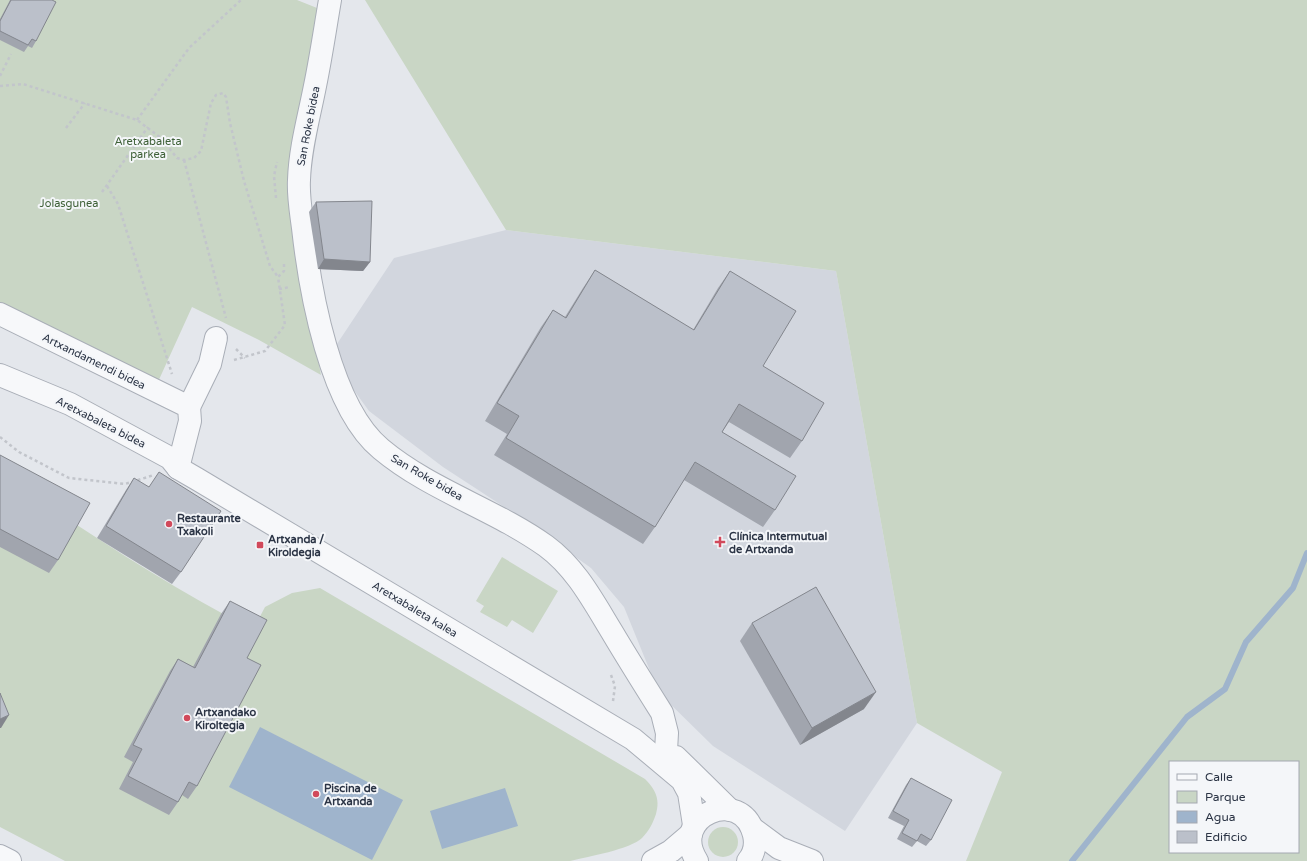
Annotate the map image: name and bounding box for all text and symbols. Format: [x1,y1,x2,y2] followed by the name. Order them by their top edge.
[294,85,323,167] street label: San Roke bidea
[114,135,182,161] park label: Aretxabaleta parkea
[40,197,98,210] park label: Jolasgunea
[40,331,147,392] street label: Artxandamendi bidea
[54,394,148,451] street label: Aretxabaleta bidea
[388,452,465,503] street label: San Roke bidea
[176,512,241,538] place label: Restaurante Txakoli
[164,519,174,529] marker: Restaurante Txakoli
[729,530,827,556] place label: Clínica Intermutual de Artxanda
[268,533,324,560] place label: Artxanda / Kiroldegia
[714,536,726,548] marker: Clínica Intermutual de Artxanda
[255,540,265,550] marker: Artxanda / Kiroldegia
[370,579,460,640] street label: Aretxabaleta kalea
[195,706,256,733] place label: Artxandako Kiroltegia
[182,713,192,723] marker: Artxandako Kiroltegia
[1169,761,1299,853] legend
[1205,770,1233,784] text: Calle
[324,782,378,808] place label: Piscina de Artxanda
[311,789,321,799] marker: Piscina de Artxanda
[1205,790,1246,804] text: Parque
[1205,810,1235,824] text: Agua
[1205,830,1247,844] text: Edificio

